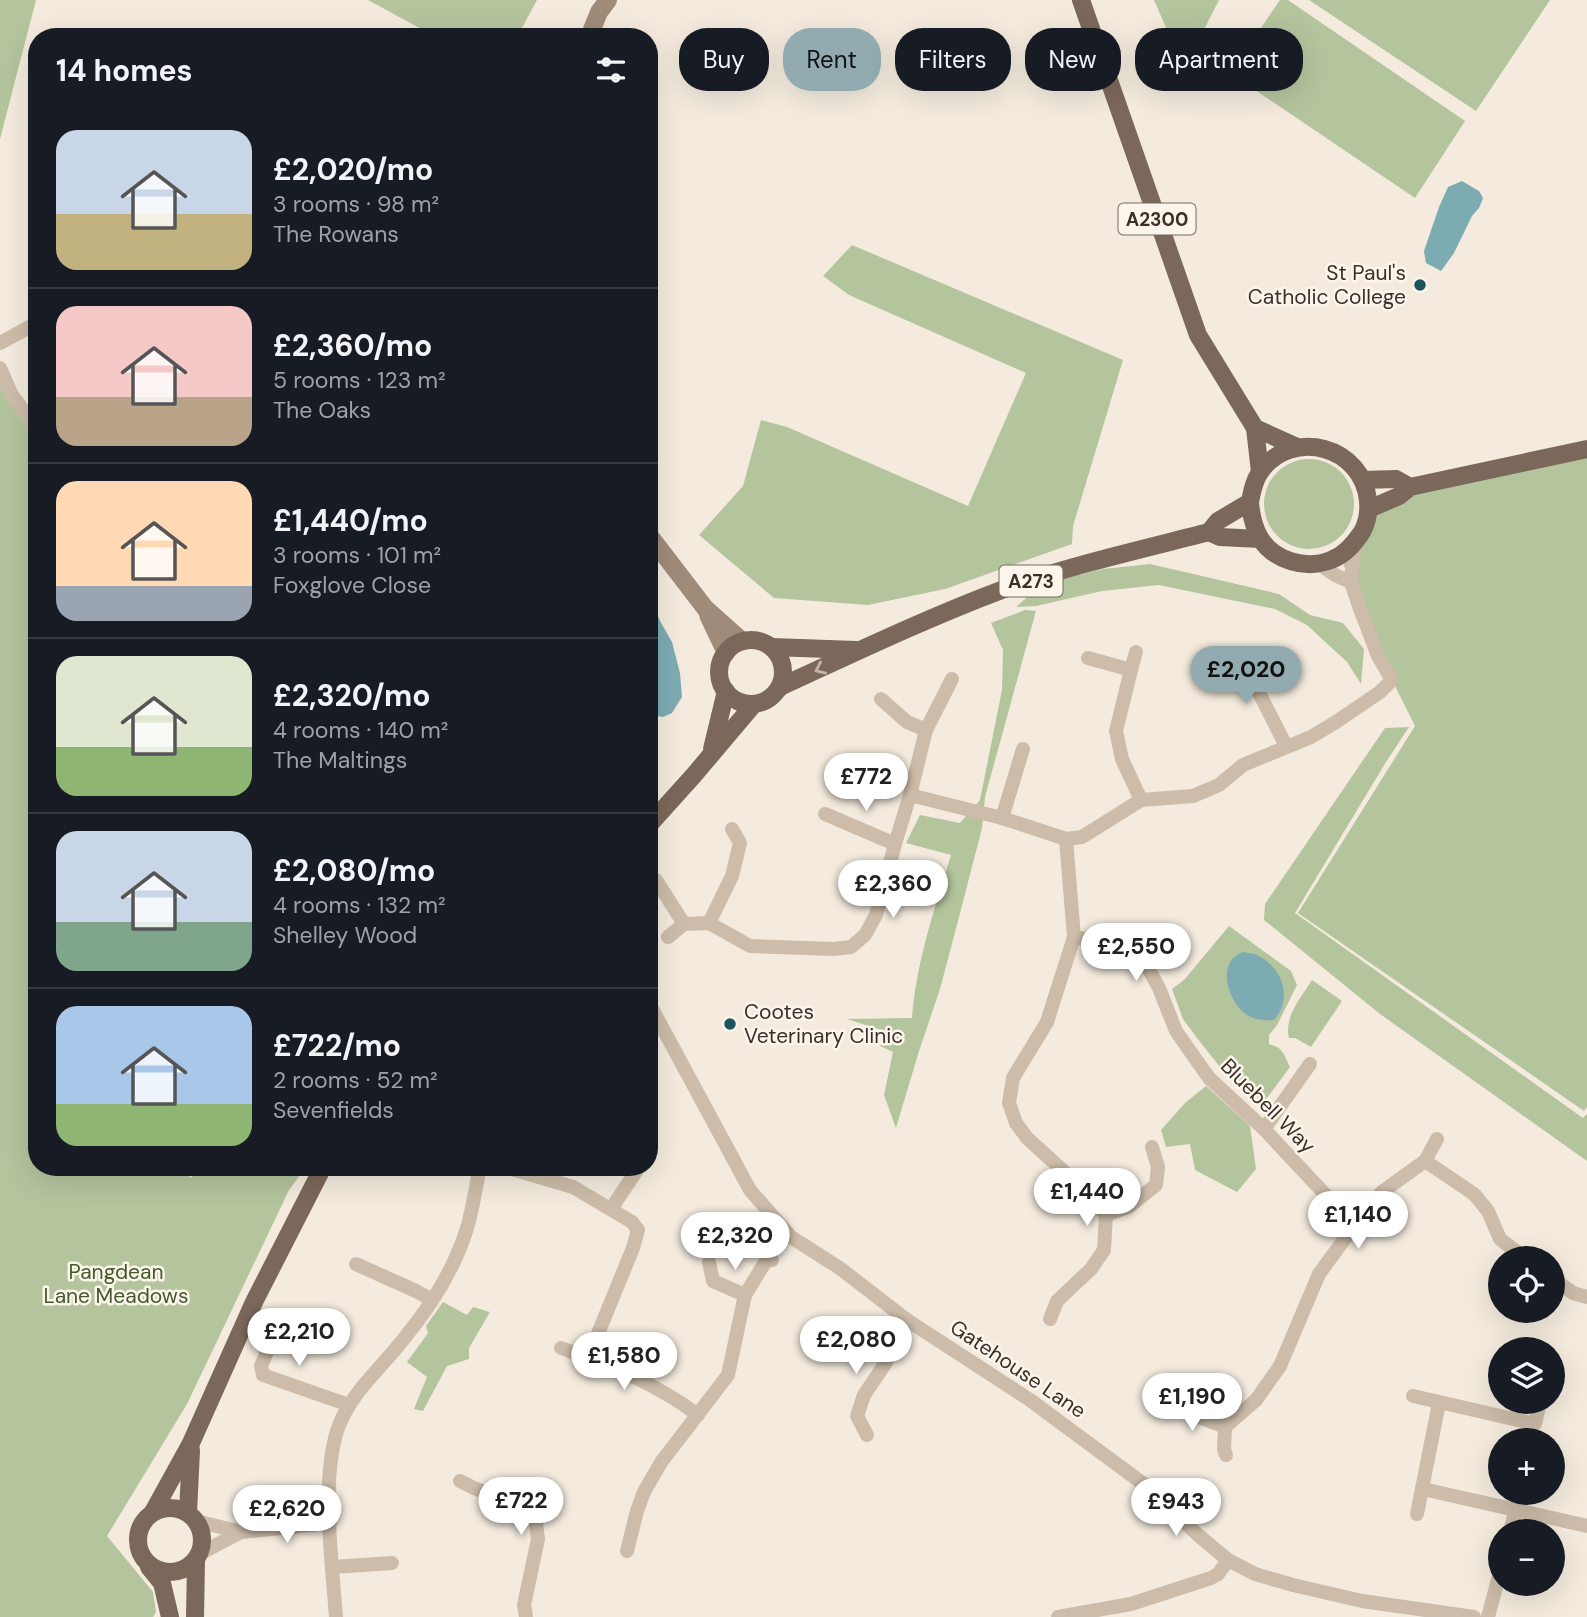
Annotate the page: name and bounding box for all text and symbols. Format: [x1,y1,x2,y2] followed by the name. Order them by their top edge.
[679,28,769,91] chip: Buy
[783,28,881,91] chip: Rent
[895,28,1011,91] chip: Filters
[1025,28,1121,91] chip: New
[1135,28,1303,91] chip: Apartment
[56,51,193,90] text: 14 homes
[592,51,630,89] icon: filters
[273,150,433,189] text: £2,020/mo
[112,158,196,242] icon: home
[273,189,439,219] text: 3 rooms · 98 m²
[1118,204,1196,234] road number: A2300
[273,219,399,249] text: The Rowans
[1248,259,1406,311] place label: St Paul's Catholic College
[1412,277,1428,293] marker: St Paul's Catholic College
[273,326,432,365] text: £2,360/mo
[112,334,196,418] icon: home
[273,365,446,395] text: 5 rooms · 123 m²
[273,395,371,425] text: The Oaks
[273,501,428,540] text: £1,440/mo
[112,509,196,593] icon: home
[273,540,441,570] text: 3 rooms · 101 m²
[1000,566,1062,596] road number: A273
[273,570,431,600] text: Foxglove Close
[1189,646,1303,706] pin: £2,020
[1207,654,1285,684] text: £2,020
[814,661,827,675] one-way arrow
[273,676,430,715] text: £2,320/mo
[112,684,196,768] icon: home
[273,715,448,745] text: 4 rooms · 140 m²
[273,745,407,775] text: The Maltings
[825,754,907,813] pin: £772
[840,761,892,791] text: £772
[273,851,435,890] text: £2,080/mo
[112,859,196,943] icon: home
[836,860,950,920] pin: £2,360
[854,868,932,898] text: £2,360
[273,890,445,920] text: 4 rooms · 132 m²
[273,920,417,950] text: Shelley Wood
[1079,923,1193,983] pin: £2,550
[1097,931,1175,961] text: £2,550
[744,998,903,1050] place label: Cootes Veterinary Clinic
[722,1016,738,1032] marker: Cootes Veterinary Clinic
[273,1026,401,1065] text: £722/mo
[112,1034,196,1118] icon: home
[1214,1052,1322,1160] street label: Bluebell Way
[273,1065,438,1095] text: 2 rooms · 52 m²
[273,1095,394,1125] text: Sevenfields
[1030,1168,1144,1228] pin: £1,440
[1050,1176,1124,1206] text: £1,440
[1301,1192,1415,1251] pin: £1,140
[1324,1199,1392,1229] text: £1,140
[678,1212,792,1272] pin: £2,320
[697,1220,773,1250] text: £2,320
[1488,1246,1565,1596] map controls
[1488,1246,1565,1323] button: locate
[44,1258,188,1310] park label: Pangdean Lane Meadows
[242,1308,356,1368] pin: £2,210
[945,1313,1091,1425] street label: Gatehouse Lane
[263,1316,335,1346] text: £2,210
[799,1316,913,1376] pin: £2,080
[816,1324,896,1354] text: £2,080
[567,1332,681,1392] pin: £1,580
[1488,1337,1565,1414] button: layers
[587,1340,661,1370] text: £1,580
[1135,1374,1249,1433] pin: £1,190
[1158,1381,1226,1411] text: £1,190
[1488,1428,1565,1505] button: +
[480,1478,562,1537] pin: £722
[1135,1478,1217,1538] pin: £943
[494,1485,548,1515] text: £722
[230,1486,344,1545] pin: £2,620
[1147,1486,1205,1516] text: £943
[248,1493,326,1523] text: £2,620
[1488,1519,1565,1596] button: −

